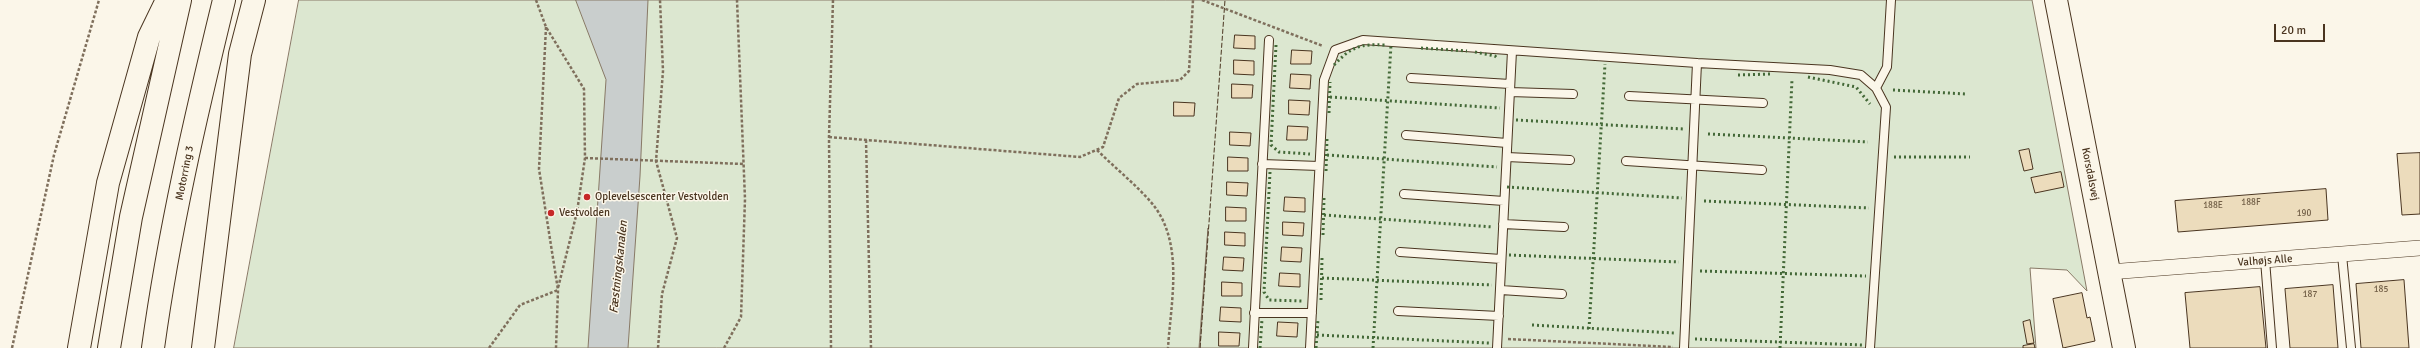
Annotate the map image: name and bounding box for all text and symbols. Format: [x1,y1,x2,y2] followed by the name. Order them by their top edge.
[2276,16,2327,42] scale bar
[2281,23,2306,38] text: 20 m
[173,145,197,201] street label: Motorring 3
[2078,146,2102,202] street label: Korsdalsvej
[595,190,729,204] place label: Oplevelsescenter Vestvolden
[582,192,592,202] marker: Oplevelsescenter Vestvolden
[2241,198,2261,208] house number: 188F
[2203,201,2223,211] house number: 188E
[559,206,610,220] place label: Vestvolden
[546,208,556,218] marker: Vestvolden
[2297,209,2311,219] house number: 190
[607,220,631,314] water label: Fæstningskanalen
[2237,252,2293,270] street label: Valhøjs Alle
[2374,285,2388,295] house number: 185
[2303,290,2317,300] house number: 187

